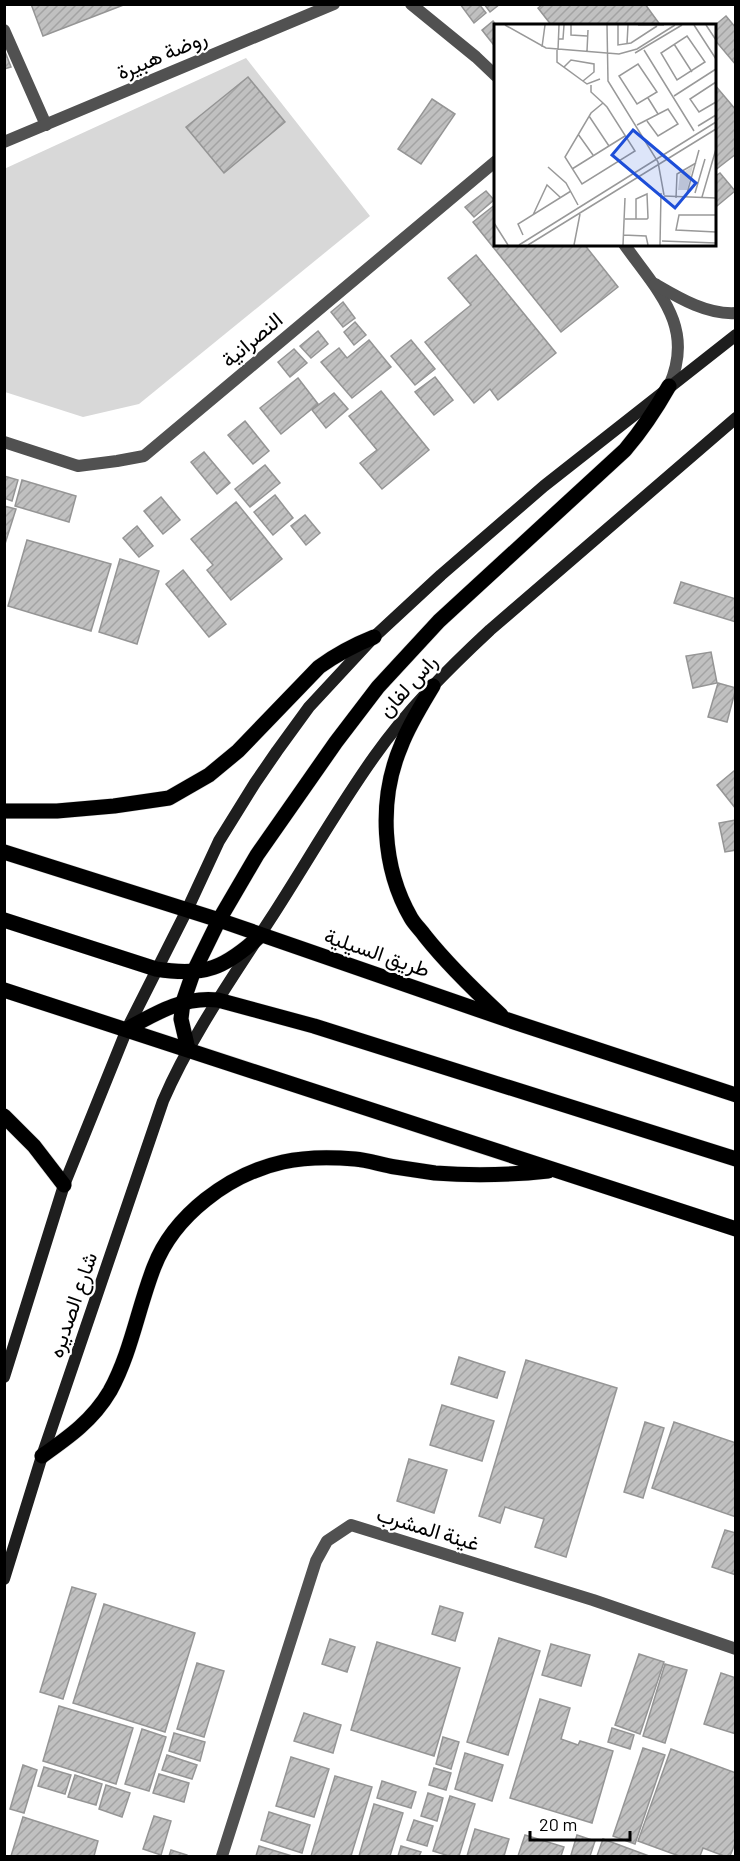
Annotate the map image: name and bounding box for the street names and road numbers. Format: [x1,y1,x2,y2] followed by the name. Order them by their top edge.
[113,23,211,86] street label: روضة هبيرة
[215,306,288,373] street label: النصرانية
[372,648,443,723] street label: راس لفان
[321,922,434,983] street label: طريق السيلية
[42,1248,104,1362] street label: شارع الصديره
[373,1500,483,1557] street label: غينة المشرب

